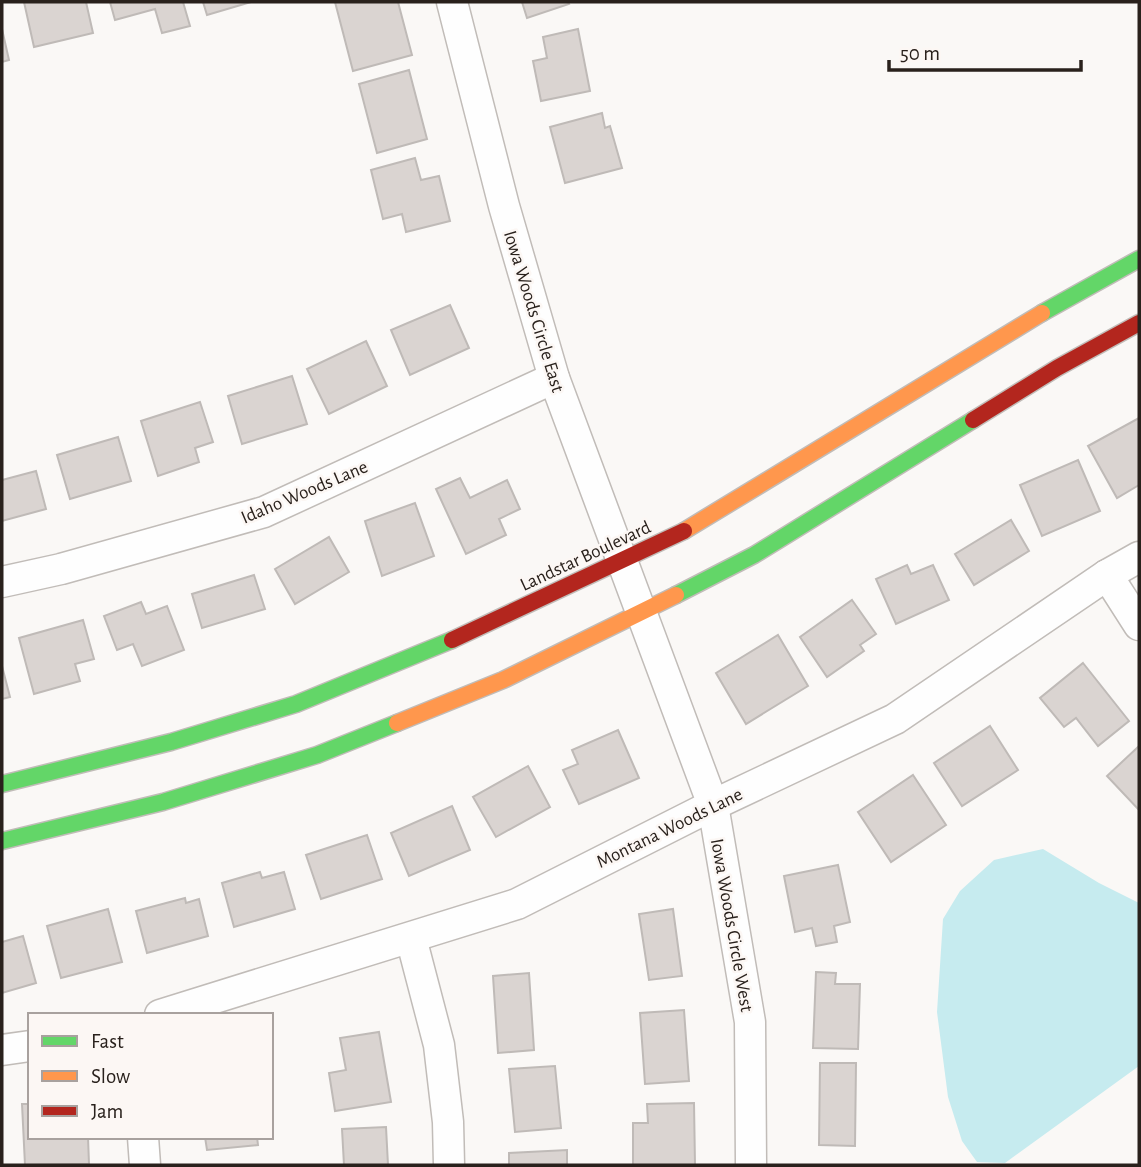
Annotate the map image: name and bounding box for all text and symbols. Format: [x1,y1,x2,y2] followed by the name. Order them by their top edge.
[889,28,1082,72] scale bar
[900,43,940,64] text: 50 m
[500,228,567,395] street label: Iowa Woods Circle East
[238,457,371,528] street label: Idaho Woods Lane
[517,518,654,595] street label: Landstar Boulevard
[594,785,746,872] street label: Montana Woods Lane
[707,837,756,1013] street label: Iowa Woods Circle West
[28,1013,273,1139] legend
[91,1031,124,1052] text: Fast
[91,1066,130,1087] text: Slow
[91,1101,123,1122] text: Jam

